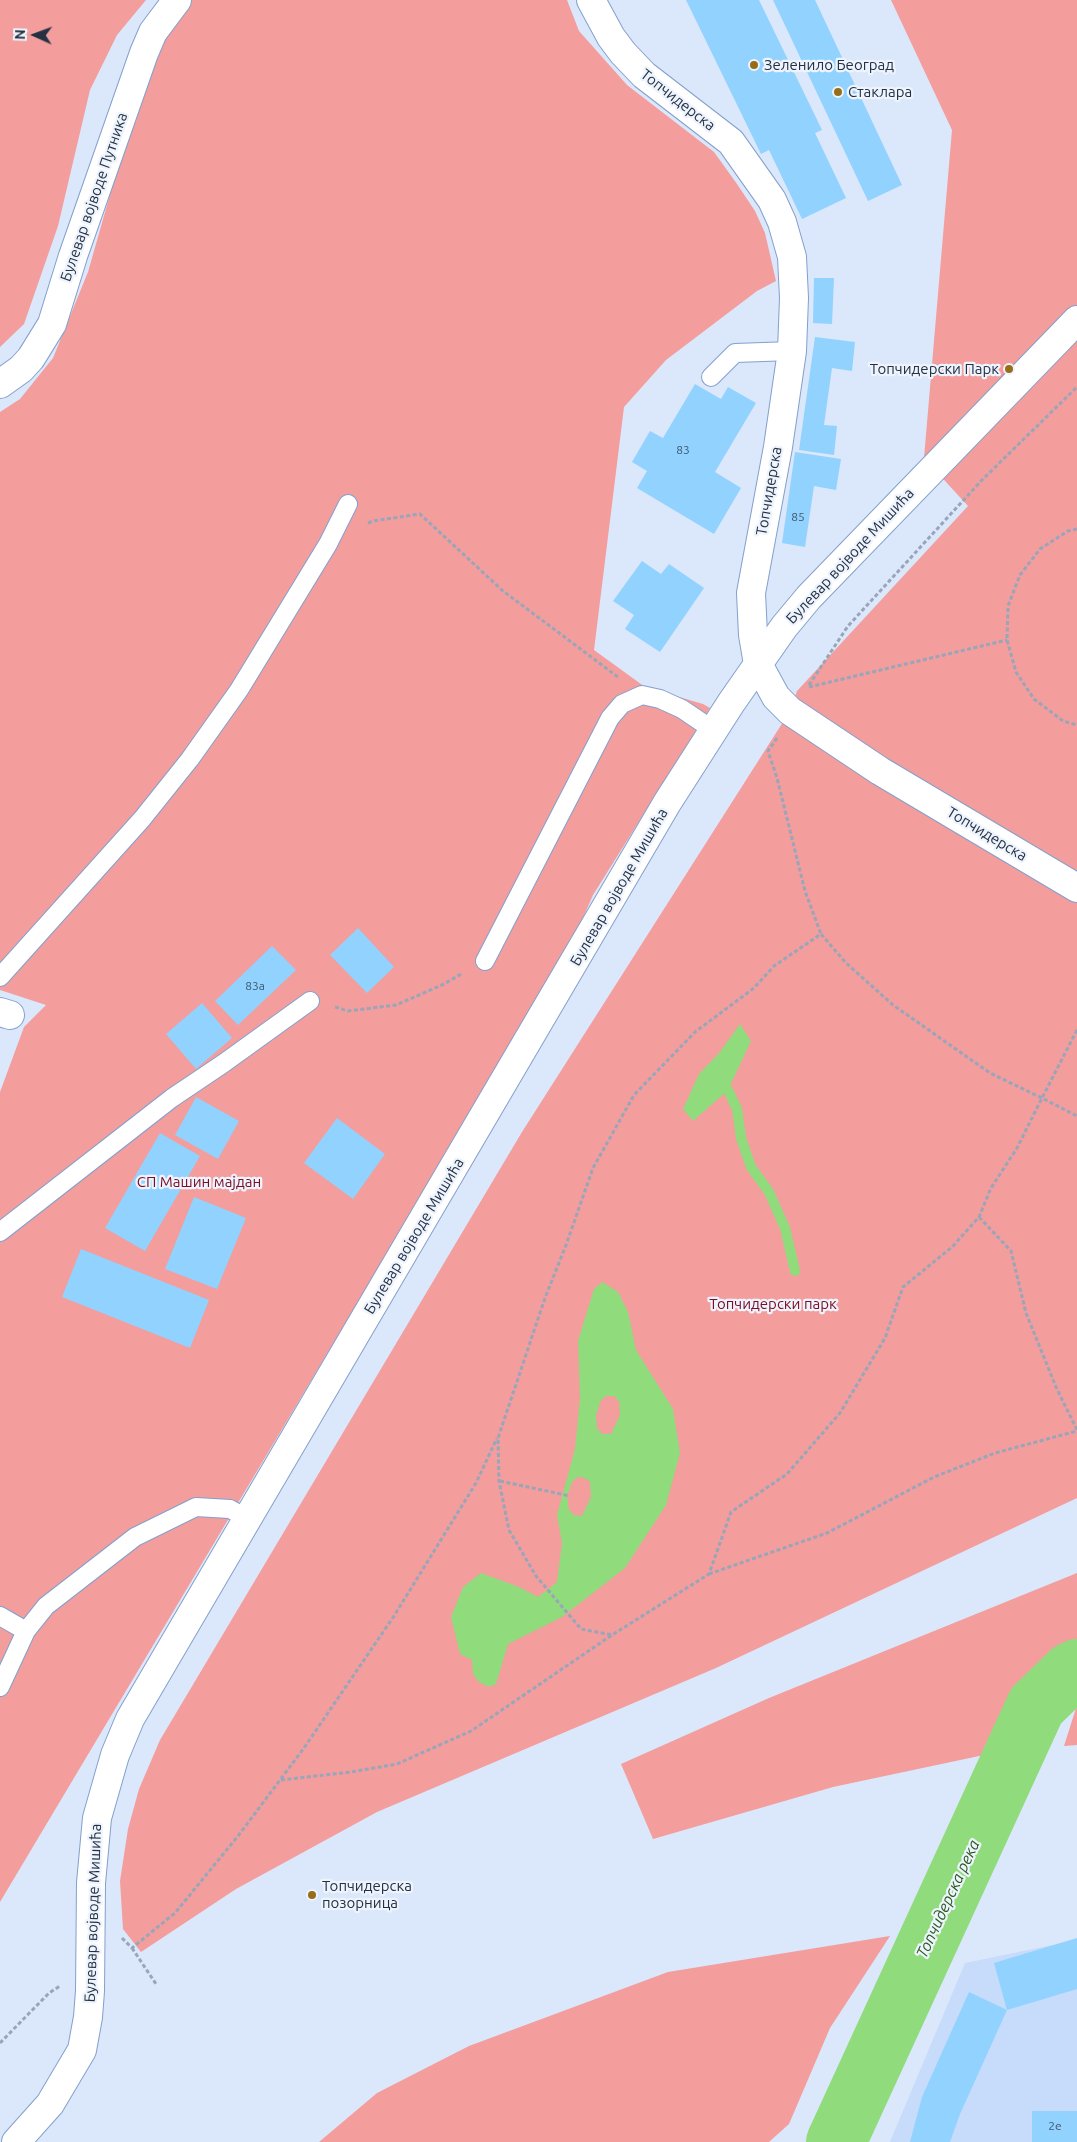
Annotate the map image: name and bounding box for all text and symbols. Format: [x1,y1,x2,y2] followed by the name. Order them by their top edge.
[10,10,60,60] north arrow
[12,29,28,40] text: N
[764,56,894,74] place label: Зеленило Београд
[748,59,760,71] marker: Зеленило Београд
[637,65,719,135] street label: Топчидерска
[848,83,912,101] place label: Стаклара
[832,86,844,98] marker: Стаклара
[57,110,131,284] street label: Булевар војводе Путника
[870,360,999,378] place label: Топчидерски Парк
[1003,363,1015,375] marker: Топчидерски Парк
[676,443,690,457] house number: 83
[752,445,786,537] street label: Топчидерска
[782,484,918,628] street label: Булевар војводе Мишића
[791,510,805,524] house number: 85
[944,803,1030,865] street label: Топчидерска
[566,805,672,969] street label: Булевар војводе Мишића
[245,979,265,993] house number: 83a
[360,1155,468,1317] street label: Булевар војводе Мишића
[137,1173,261,1191] park label: СП Машин мајдан
[709,1295,837,1313] park label: Топчидерски парк
[81,1823,105,2003] street label: Булевар војводе Мишића
[912,1837,984,1961] water label: Топчидерска река
[322,1877,412,1912] place label: Топчидерска позорница
[306,1889,318,1901] marker: Топчидерска позорница
[1048,2119,1062,2133] house number: 2e

